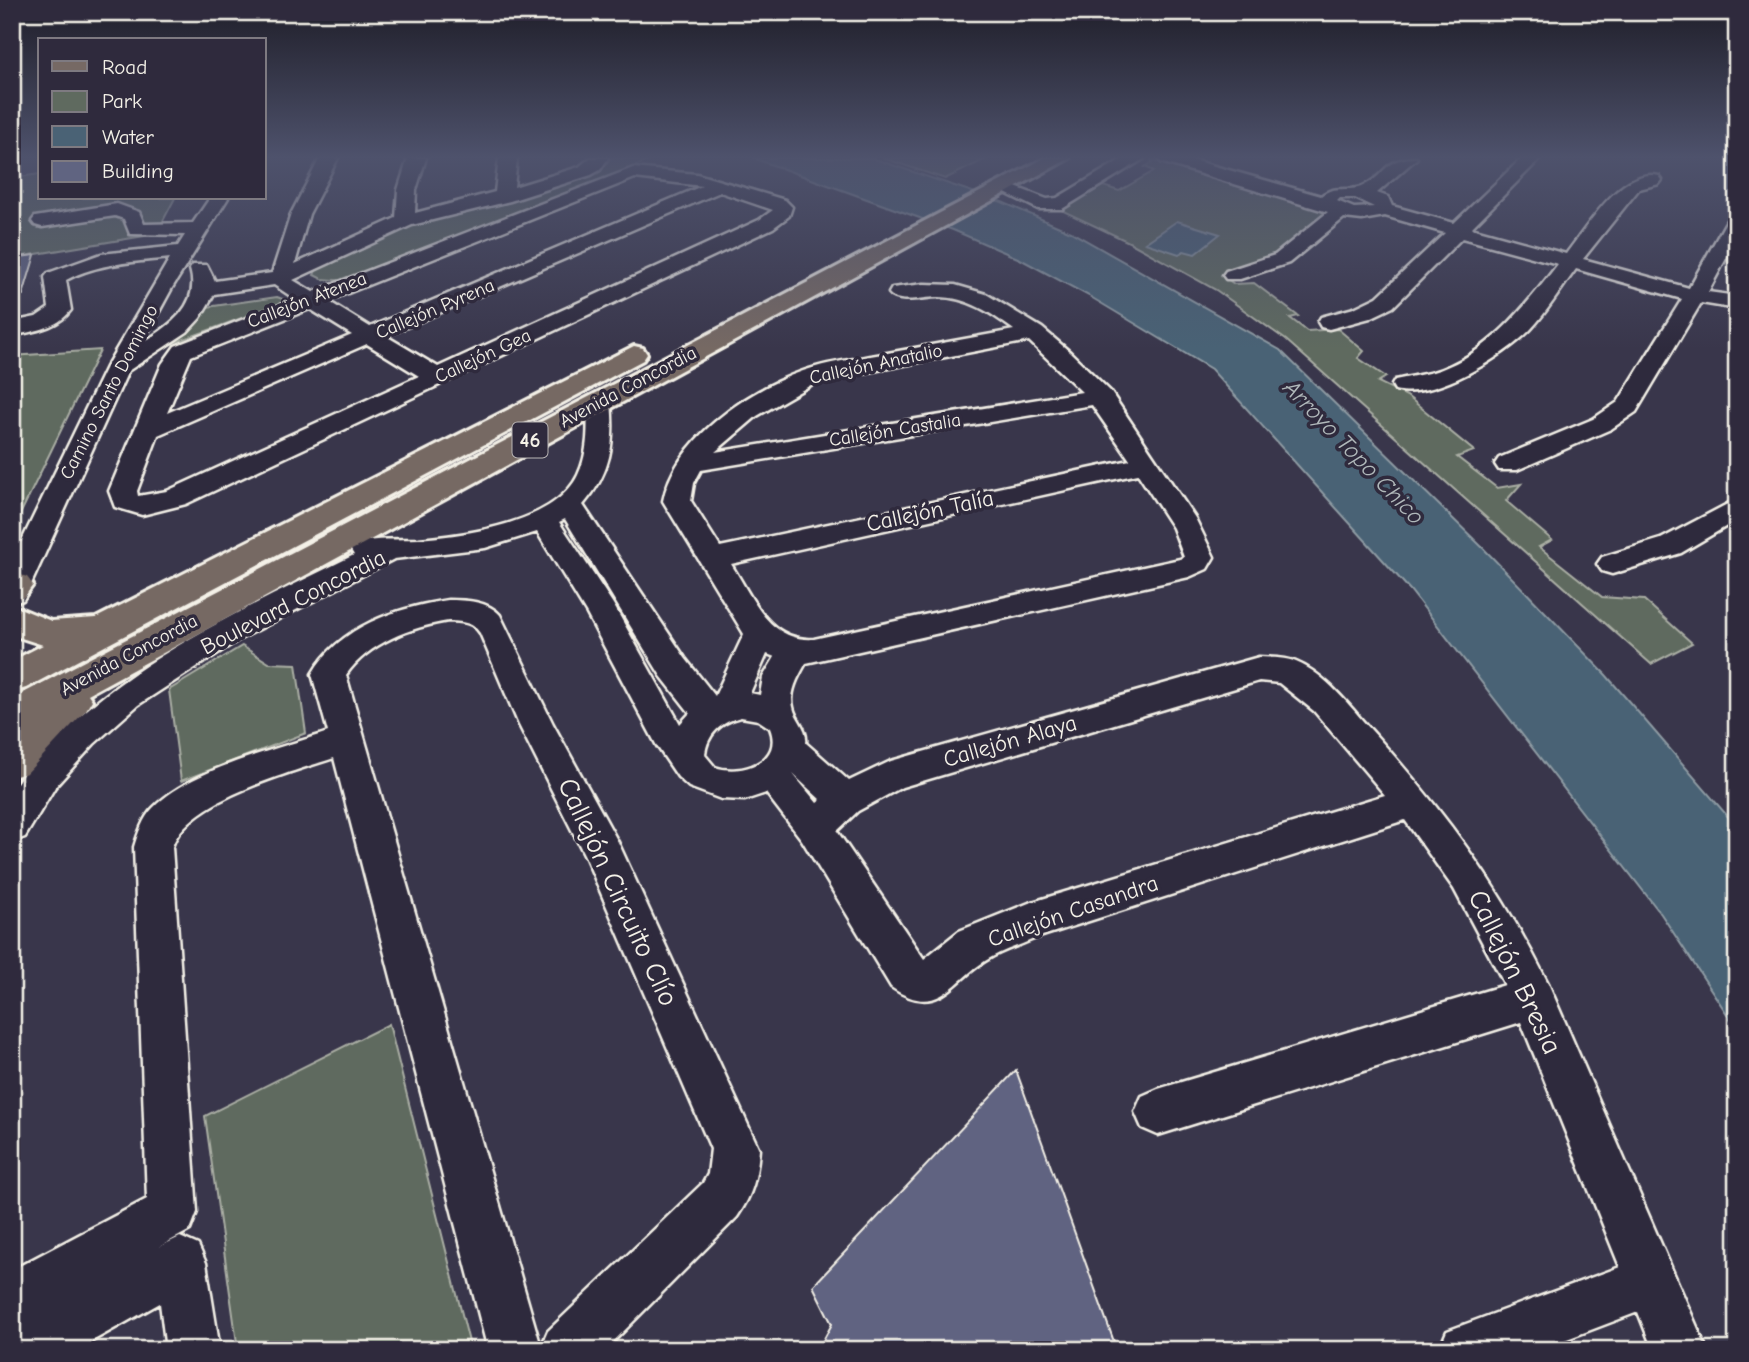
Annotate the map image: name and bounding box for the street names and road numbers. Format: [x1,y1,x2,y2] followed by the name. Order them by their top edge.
[244,267,370,333] street label: Callejón Atenea
[372,274,498,344] street label: Callejón Pyrena
[55,301,163,483] street label: Camino Santo Domingo
[431,324,535,388] street label: Callejón Gea
[808,339,944,389] street label: Callejón Anatalio
[556,342,700,432] street label: Avenida Concordia
[828,409,962,451] street label: Callejón Castalia
[512,422,548,458] road number: 46
[864,484,996,538] street label: Callejón Talía
[196,544,390,660] street label: Boulevard Concordia
[57,610,201,700] street label: Avenida Concordia
[940,709,1080,773] street label: Callejón Alaya
[551,773,685,1011] street label: Callejón Circuito Clío
[984,869,1162,953] street label: Callejón Casandra
[1461,885,1569,1059] street label: Callejón Bresia

